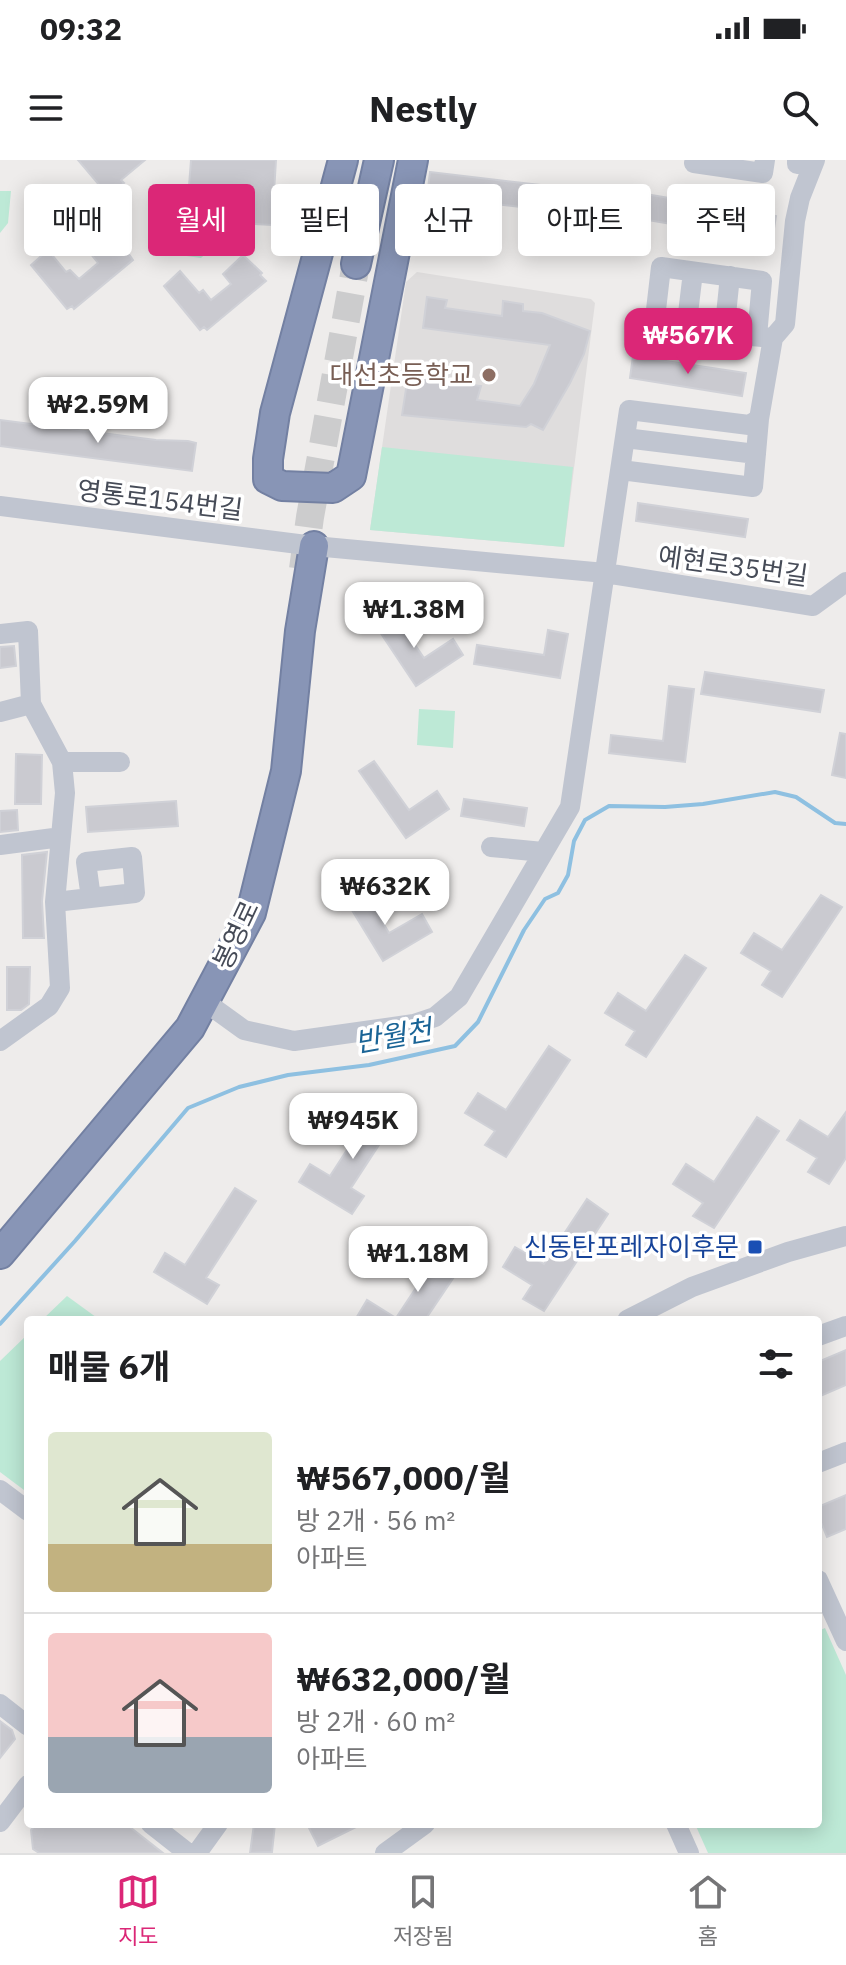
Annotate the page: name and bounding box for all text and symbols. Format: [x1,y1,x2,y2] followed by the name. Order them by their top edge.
[40,9,122,48] text: 09:32
[369,85,477,132] text: Nestly
[24,86,68,130] icon: menu
[778,86,822,130] icon: search
[24,184,132,256] chip: 매매
[148,184,255,256] chip: 월세
[271,184,379,256] chip: 필터
[395,184,502,256] chip: 신규
[518,184,651,256] chip: 아파트
[667,184,775,256] chip: 주택
[632,308,744,376] pin: ₩567K
[642,317,734,351] text: ₩567K
[329,357,473,391] place label: 대선초등학교
[480,366,498,384] marker: 대선초등학교
[33,377,163,445] pin: ₩2.59M
[47,386,149,420] text: ₩2.59M
[75,472,245,526] street label: 영통로154번길
[656,538,810,592] street label: 예현로35번길
[349,582,479,650] pin: ₩1.38M
[363,591,465,625] text: ₩1.38M
[329,859,441,927] pin: ₩632K
[339,868,431,902] text: ₩632K
[205,895,266,974] street label: 봉영로
[352,1010,437,1060] water label: 반월천
[297,1093,409,1161] pin: ₩945K
[307,1102,399,1136] text: ₩945K
[353,1226,483,1294] pin: ₩1.18M
[524,1229,739,1263] place label: 신동탄포레자이후문
[367,1235,469,1269] text: ₩1.18M
[746,1238,764,1256] marker: 신동탄포레자이후문
[754,1342,798,1386] icon: filters
[48,1344,170,1388] text: 매물 6개
[296,1455,511,1499] text: ₩567,000/월
[112,1464,208,1560] icon: home
[296,1503,455,1537] text: 방 2개 · 56 m²
[296,1540,368,1574] text: 아파트
[296,1656,511,1700] text: ₩632,000/월
[112,1665,208,1761] icon: home
[296,1704,455,1738] text: 방 2개 · 60 m²
[296,1741,368,1775] text: 아파트
[116,1870,160,1950] tab: 지도
[393,1870,453,1950] tab: 저장됨
[686,1870,730,1950] tab: 홈

